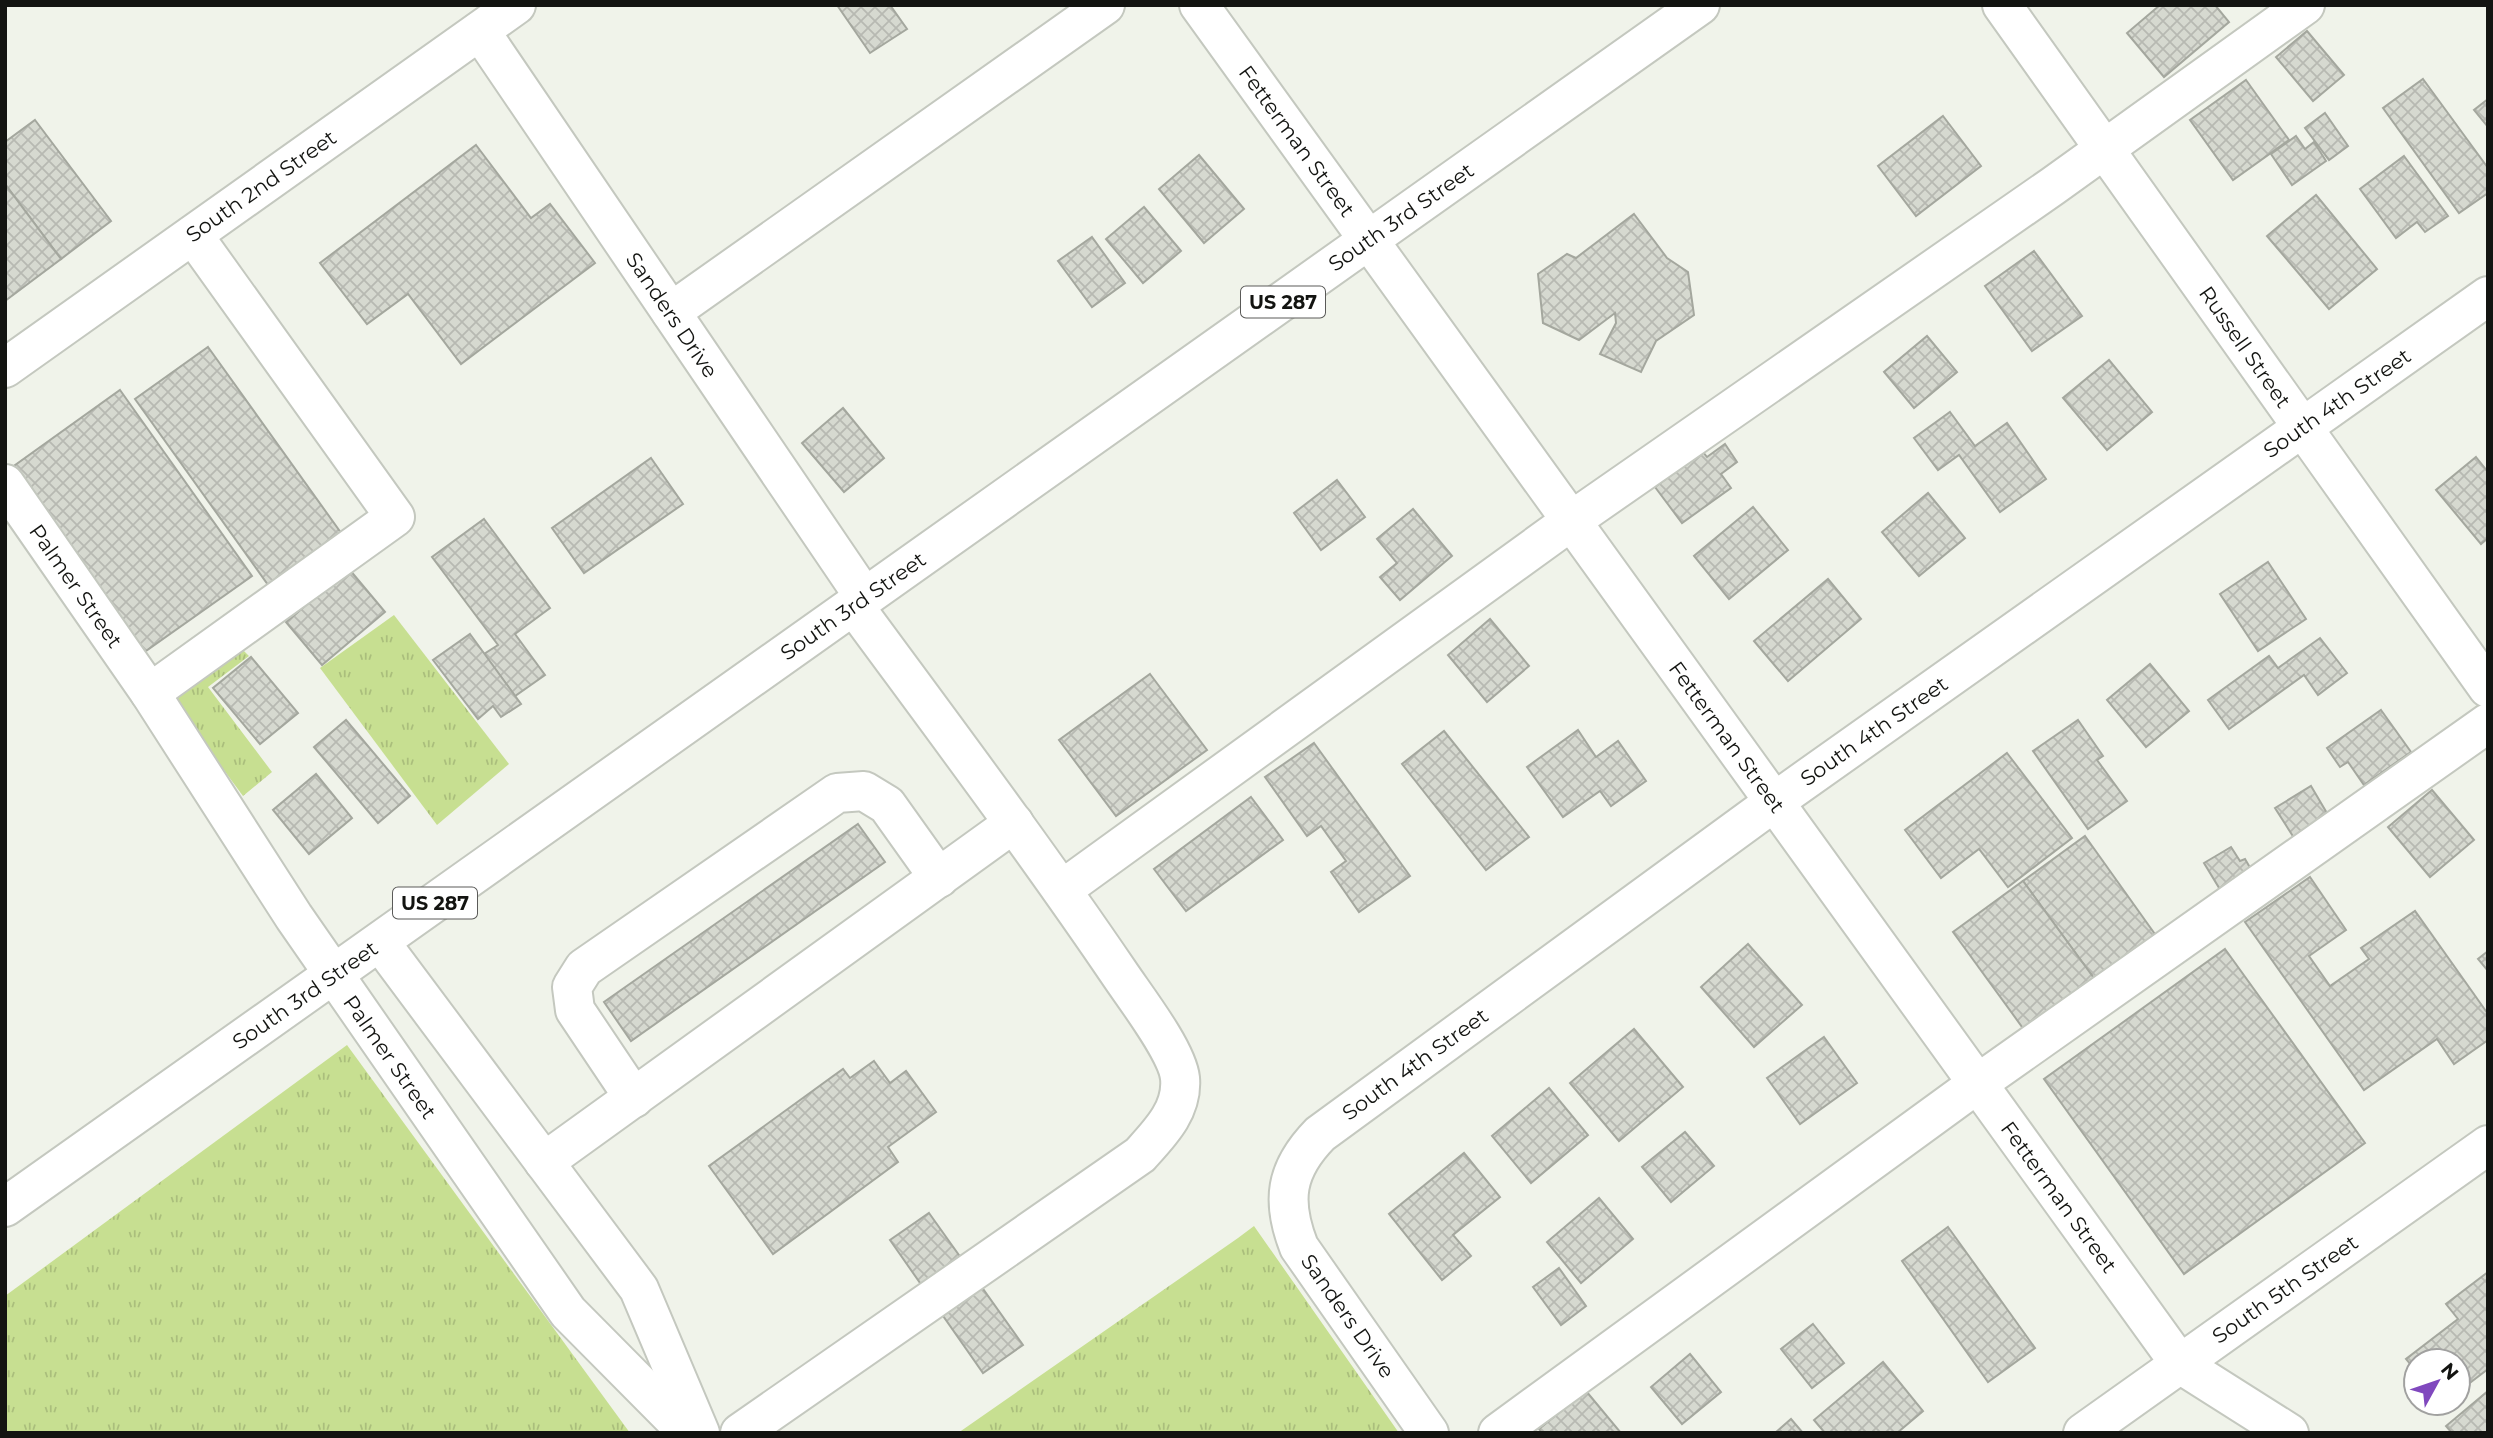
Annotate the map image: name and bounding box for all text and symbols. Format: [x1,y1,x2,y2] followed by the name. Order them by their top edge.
[1234,61,1360,221] street label: Fetterman Street
[181,125,341,247] street label: South 2nd Street
[1324,158,1478,276] street label: South 3rd Street
[621,248,723,382] street label: Sanders Drive
[2194,281,2296,413] street label: Russell Street
[1241,286,1325,318] road number: US 287
[2259,343,2415,463] street label: South 4th Street
[24,519,128,653] street label: Palmer Street
[776,547,930,665] street label: South 3rd Street
[1664,657,1790,817] street label: Fetterman Street
[1796,671,1952,791] street label: South 4th Street
[393,888,477,918] road number: US 287
[228,936,382,1054] street label: South 3rd Street
[338,990,442,1124] street label: Palmer Street
[1337,1003,1493,1125] street label: South 4th Street
[1996,1117,2122,1277] street label: Fetterman Street
[2207,1229,2363,1349] street label: South 5th Street
[1296,1249,1400,1383] street label: Sanders Drive
[2402,1347,2472,1417] north arrow
[2436,1358,2463,1385] text: N

